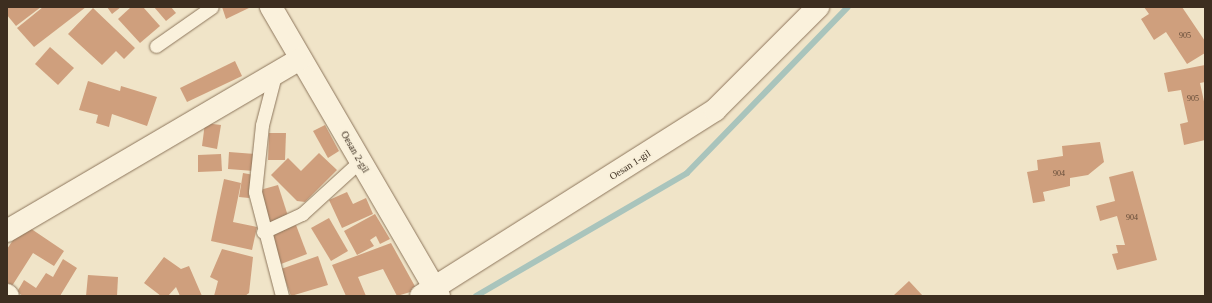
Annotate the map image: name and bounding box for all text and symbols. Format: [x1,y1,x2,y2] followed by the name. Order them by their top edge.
[1179,31,1191,41] house number: 905
[1187,94,1199,104] house number: 905
[338,129,372,175] street label: Oesan 2-gil
[607,147,653,183] street label: Oesan 1-gil
[1053,169,1065,179] house number: 904
[1126,213,1138,223] house number: 904

